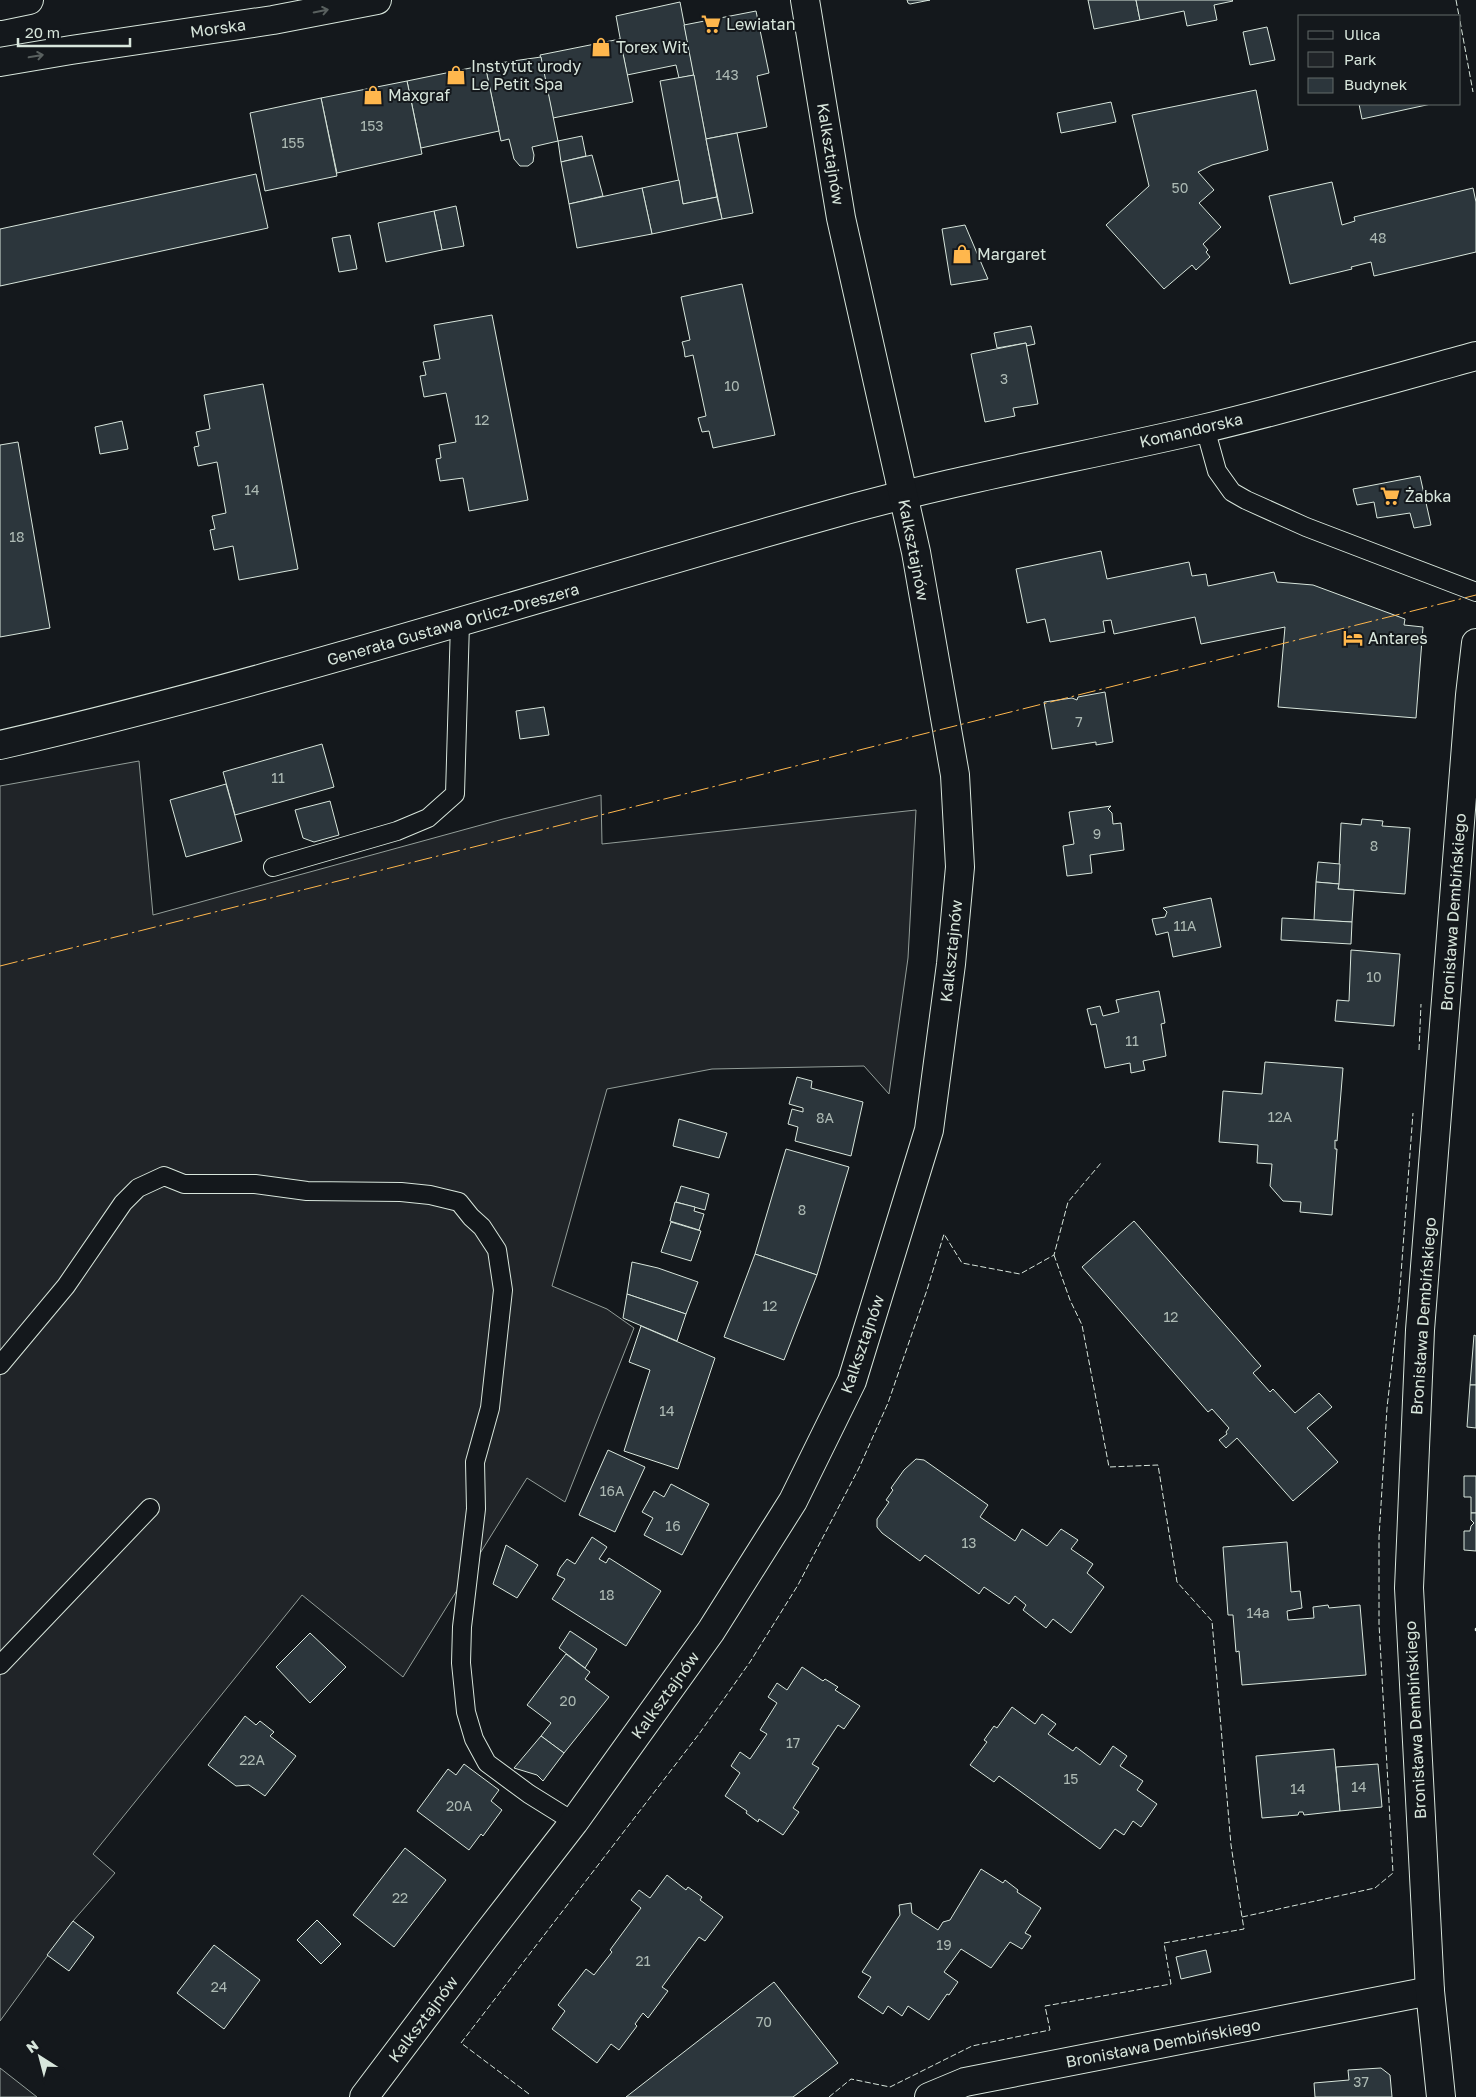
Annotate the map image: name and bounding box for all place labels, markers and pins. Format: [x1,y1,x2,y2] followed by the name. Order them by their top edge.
[700,13,722,35] supermarket icon: Lewiatan
[726,14,796,34] place label: Lewiatan
[590,36,612,58] shop icon: Torex Wit
[616,37,688,57] place label: Torex Wit
[471,56,581,94] place label: Instytut urody Le Petit Spa
[445,64,467,86] shop icon: Instytut urody Le Petit Spa
[362,84,384,106] shop icon: Maxgraf
[388,85,450,105] place label: Maxgraf
[951,243,973,265] shop icon: Margaret
[977,244,1047,264] place label: Margaret
[1379,485,1401,507] supermarket icon: Żabka
[1405,486,1451,506] place label: Żabka
[1342,627,1364,649] hotel icon: Antares
[1368,628,1428,648] place label: Antares

